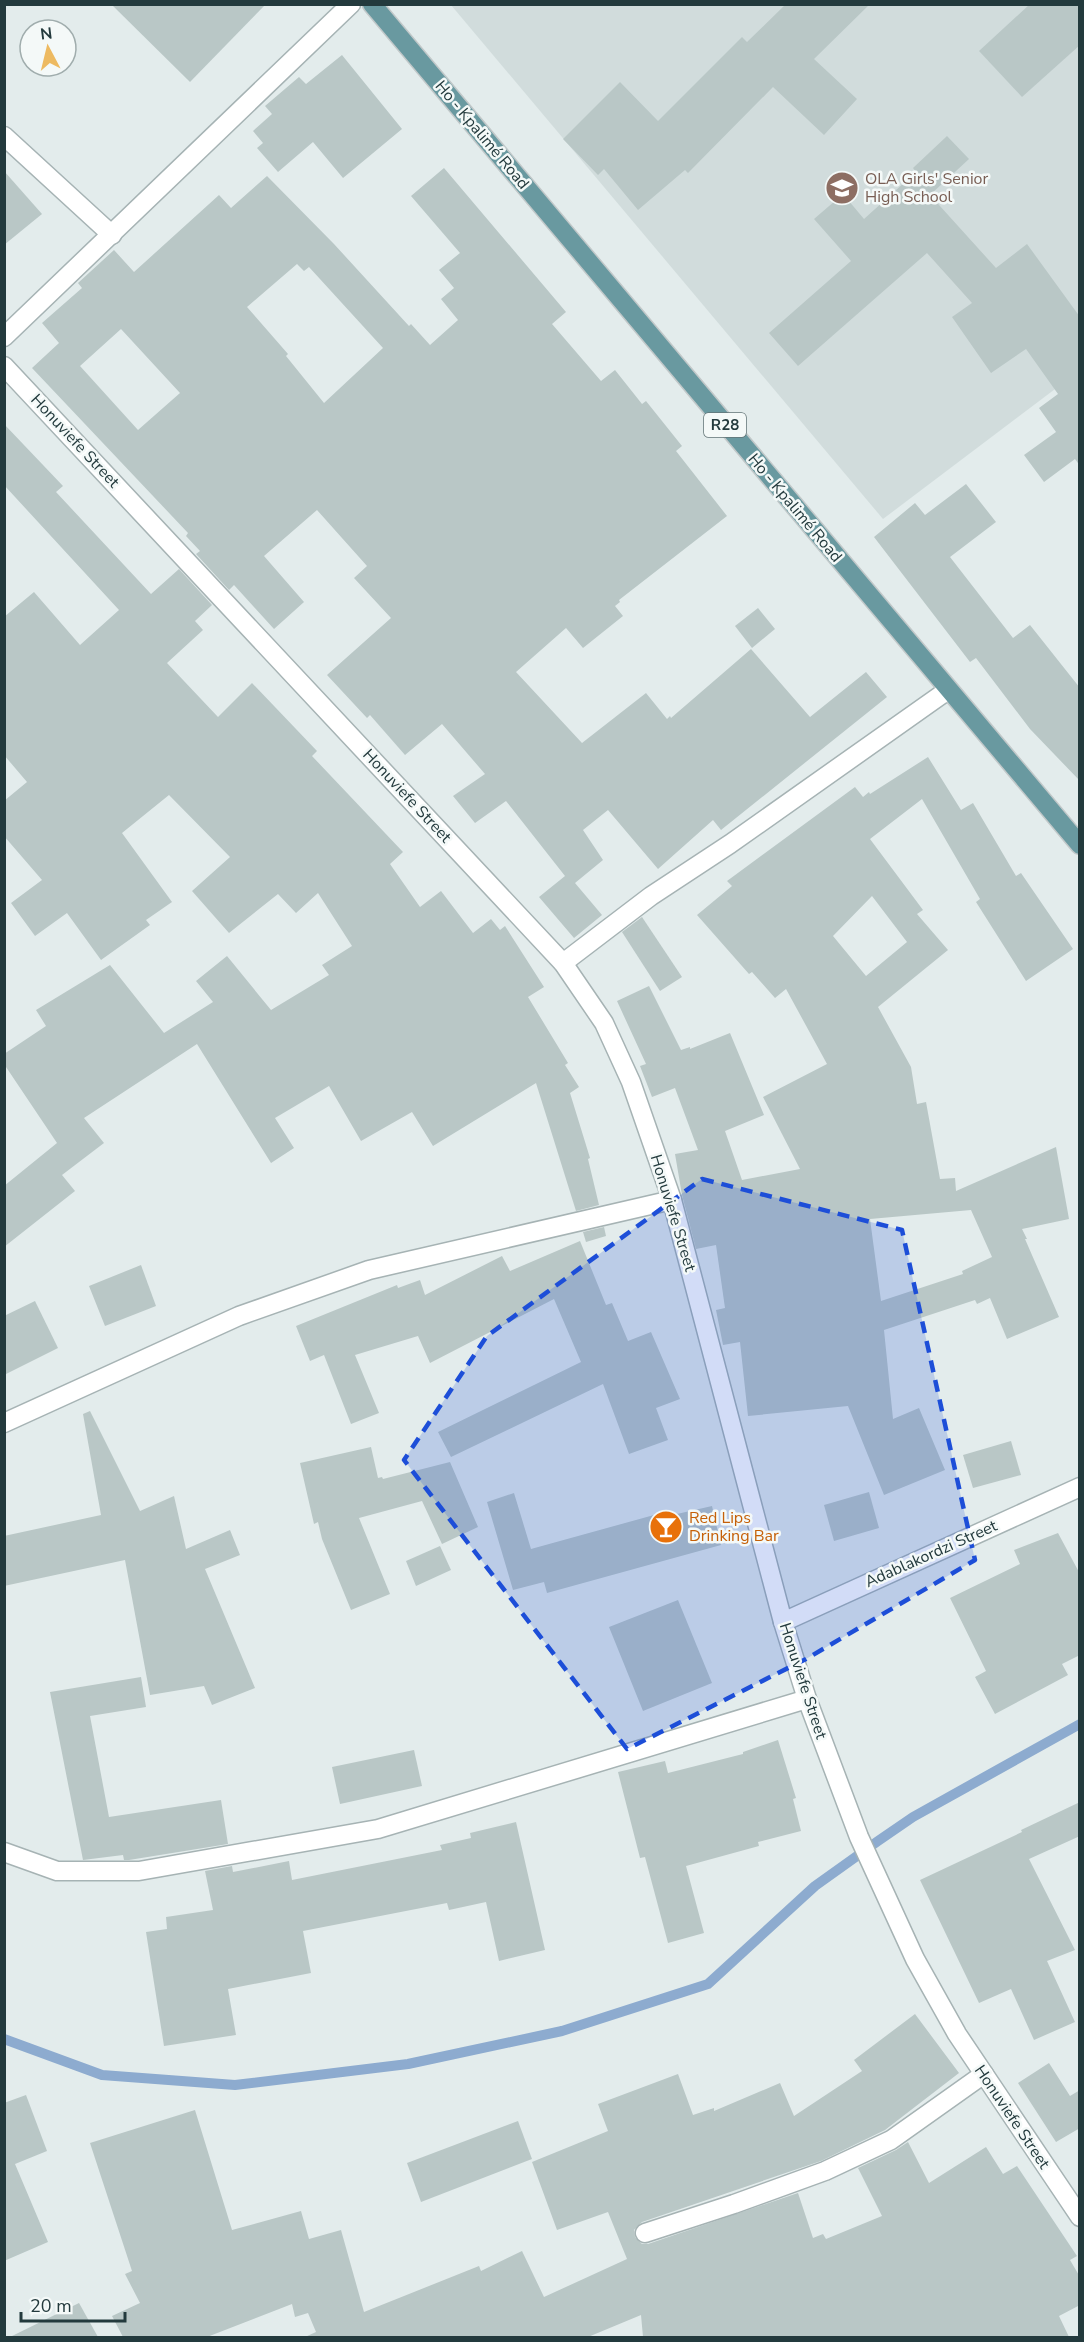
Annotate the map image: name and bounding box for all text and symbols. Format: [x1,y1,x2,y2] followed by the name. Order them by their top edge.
[18,18,78,78] north arrow
[39,22,54,46] text: N
[430,76,534,194] street label: Ho - Kpalimé Road
[865,168,989,208] place label: OLA Girls' Senior High School
[824,170,860,206] school or university icon: OLA Girls' Senior High School
[26,389,125,493] street label: Honuviefe Street
[704,413,746,437] road number: R28
[743,449,847,567] street label: Ho - Kpalimé Road
[358,744,457,848] street label: Honuviefe Street
[645,1152,701,1274] street label: Honuviefe Street
[689,1507,779,1547] place label: Red Lips Drinking Bar
[648,1509,684,1545] bar icon: Red Lips Drinking Bar
[861,1515,1001,1593] street label: Adablakordzi Street
[774,1620,832,1742] street label: Honuviefe Street
[969,2061,1055,2174] street label: Honuviefe Street
[21,2285,124,2323] scale bar
[30,2294,72,2318] text: 20 m

